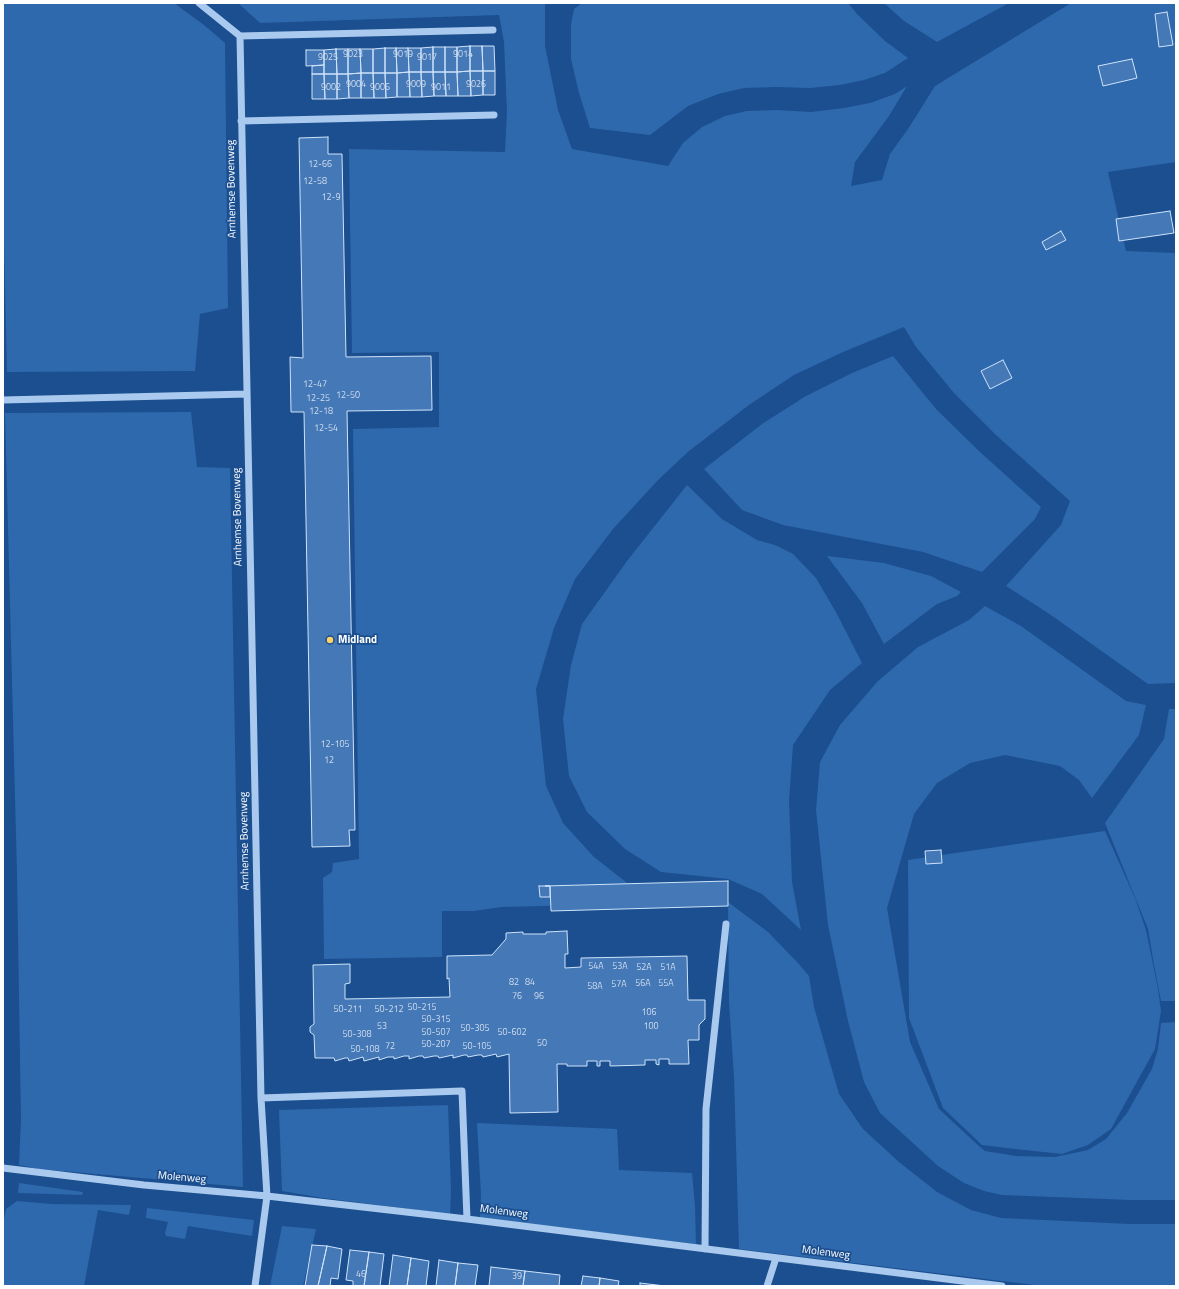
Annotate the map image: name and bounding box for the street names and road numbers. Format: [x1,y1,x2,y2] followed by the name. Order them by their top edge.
[225,140,239,238] street label: Arnhemse Bovenweg
[231,468,245,566] street label: Arnhemse Bovenweg
[238,792,252,890] street label: Arnhemse Bovenweg
[157,1169,207,1187] street label: Molenweg
[479,1202,529,1222] street label: Molenweg
[801,1243,851,1263] street label: Molenweg

